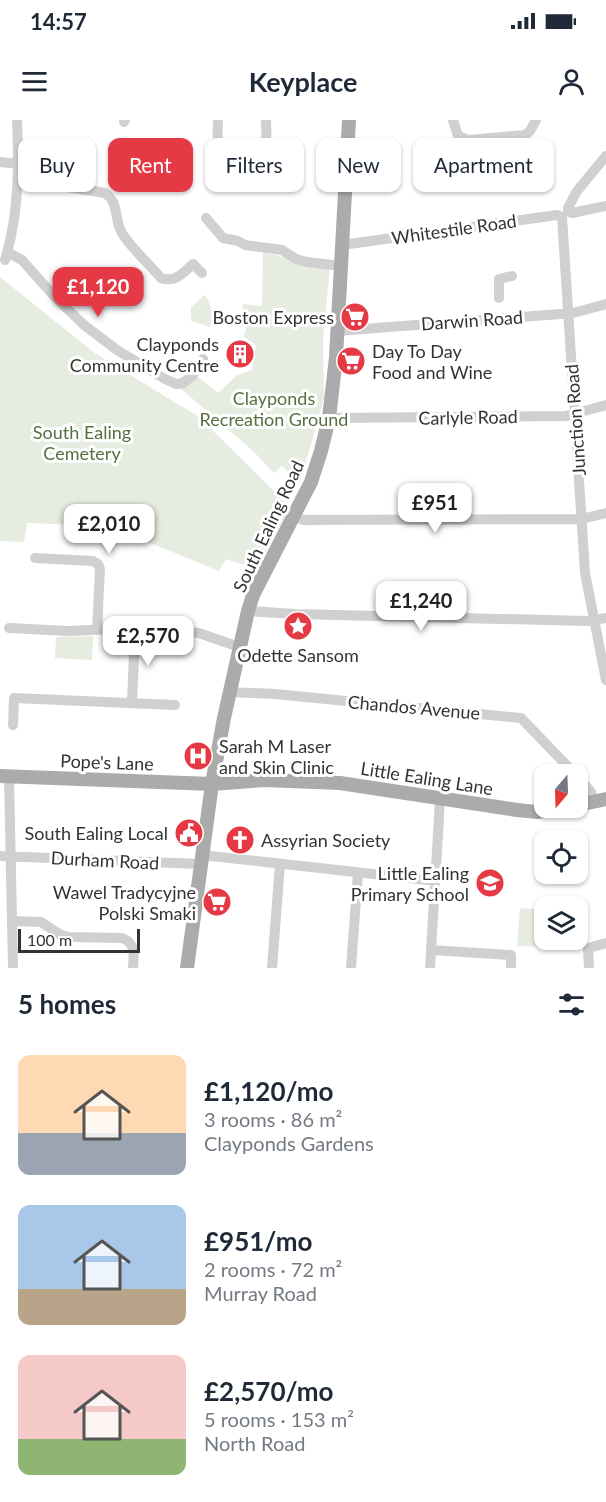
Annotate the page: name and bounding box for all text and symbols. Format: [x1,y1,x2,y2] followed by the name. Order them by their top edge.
[30,8,87,35] text: 14:57
[18,65,51,98] icon: menu
[249,65,357,98] text: Keyplace
[555,65,588,98] icon: person
[18,138,96,192] chip: Buy
[108,138,193,192] chip: Rent
[205,138,304,192] chip: Filters
[316,138,401,192] chip: New
[413,138,554,192] chip: Apartment
[390,209,518,249] street label: Whitestile Road
[49,267,147,318] pin: £1,120
[67,274,129,298] text: £1,120
[339,301,371,333] supermarket icon: Boston Express
[420,305,524,335] street label: Darwin Road
[213,306,334,328] place label: Boston Express
[70,333,219,376] place label: Clayponds Community Centre
[224,338,256,370] building icon: Clayponds Community Centre
[372,340,492,383] place label: Day To Day Food and Wine
[335,345,367,377] supermarket icon: Day To Day Food and Wine
[560,363,590,477] street label: Junction Road
[200,387,348,430] park label: Clayponds Recreation Ground
[418,405,518,429] street label: Carlyle Road
[33,421,131,464] park label: South Ealing Cemetery
[228,457,308,595] street label: South Ealing Road
[399,483,471,534] pin: £951
[412,490,458,514] text: £951
[60,504,158,555] pin: £2,010
[78,511,140,535] text: £2,010
[372,581,470,632] pin: £1,240
[390,588,452,612] text: £1,240
[282,610,314,642] place icon: Odette Sansom
[99,616,197,667] pin: £2,570
[117,623,179,647] text: £2,570
[237,644,359,666] place label: Odette Sansom
[347,690,481,724] street label: Chandos Avenue
[219,735,334,778] place label: Sarah M Laser and Skin Clinic
[182,740,214,772] hospital icon: Sarah M Laser and Skin Clinic
[60,749,154,775] street label: Pope's Lane
[359,757,495,799] street label: Little Ealing Lane
[534,764,588,818] north arrow
[534,764,588,950] map controls
[173,817,205,849] public building icon: South Ealing Local
[25,822,168,844] place label: South Ealing Local
[224,824,256,856] church icon: Assyrian Society
[261,829,391,851] place label: Assyrian Society
[534,830,588,884] button: locate
[50,846,160,874] street label: Durham Road
[351,862,469,905] place label: Little Ealing Primary School
[474,867,506,899] school or university icon: Little Ealing Primary School
[53,881,196,924] place label: Wawel Tradycyjne Polski Smaki
[201,886,233,918] supermarket icon: Wawel Tradycyjne Polski Smaki
[534,896,588,950] button: layers
[18,926,140,954] scale bar
[27,930,72,949] text: 100 m
[18,988,116,1020] text: 5 homes
[555,988,588,1021] icon: filters
[204,1075,334,1107] text: £1,120/mo
[66,1079,138,1151] icon: home
[204,1107,342,1131] text: 3 rooms · 86 m²
[204,1131,374,1155] text: Clayponds Gardens
[204,1225,312,1257] text: £951/mo
[66,1229,138,1301] icon: home
[204,1257,342,1281] text: 2 rooms · 72 m²
[204,1281,317,1305] text: Murray Road
[204,1375,334,1407] text: £2,570/mo
[66,1379,138,1451] icon: home
[204,1407,354,1431] text: 5 rooms · 153 m²
[204,1431,305,1455] text: North Road

